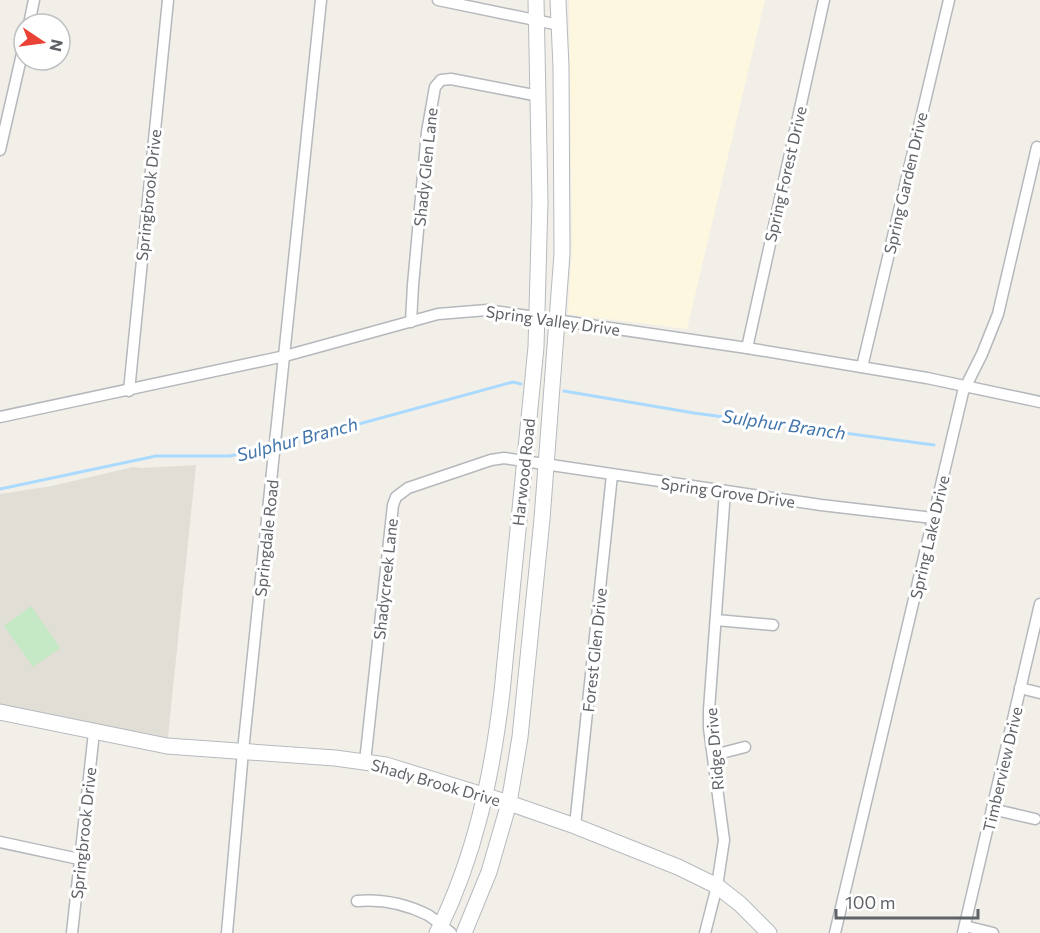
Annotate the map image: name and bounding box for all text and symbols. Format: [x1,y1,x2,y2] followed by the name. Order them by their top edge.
[12,12,72,72] north arrow
[46,38,68,53] text: N
[760,104,810,244] street label: Spring Forest Drive
[409,107,441,227] street label: Shady Glen Lane
[879,110,931,256] street label: Spring Garden Drive
[132,128,164,262] street label: Springbrook Drive
[485,301,621,339] street label: Spring Valley Drive
[721,404,847,444] water label: Sulphur Branch
[234,412,360,466] water label: Sulphur Branch
[508,417,538,527] street label: Harwood Road
[660,473,796,511] street label: Spring Grove Drive
[906,473,952,601] street label: Spring Lake Drive
[250,479,282,597] street label: Springdale Road
[369,517,401,641] street label: Shadycreek Lane
[578,587,610,713] street label: Forest Glen Drive
[978,705,1026,833] street label: Timberview Drive
[701,707,727,791] street label: Ridge Drive
[369,754,503,810] street label: Shady Brook Drive
[67,766,99,900] street label: Springbrook Drive
[836,882,978,920] scale bar
[845,891,895,913] text: 100 m

